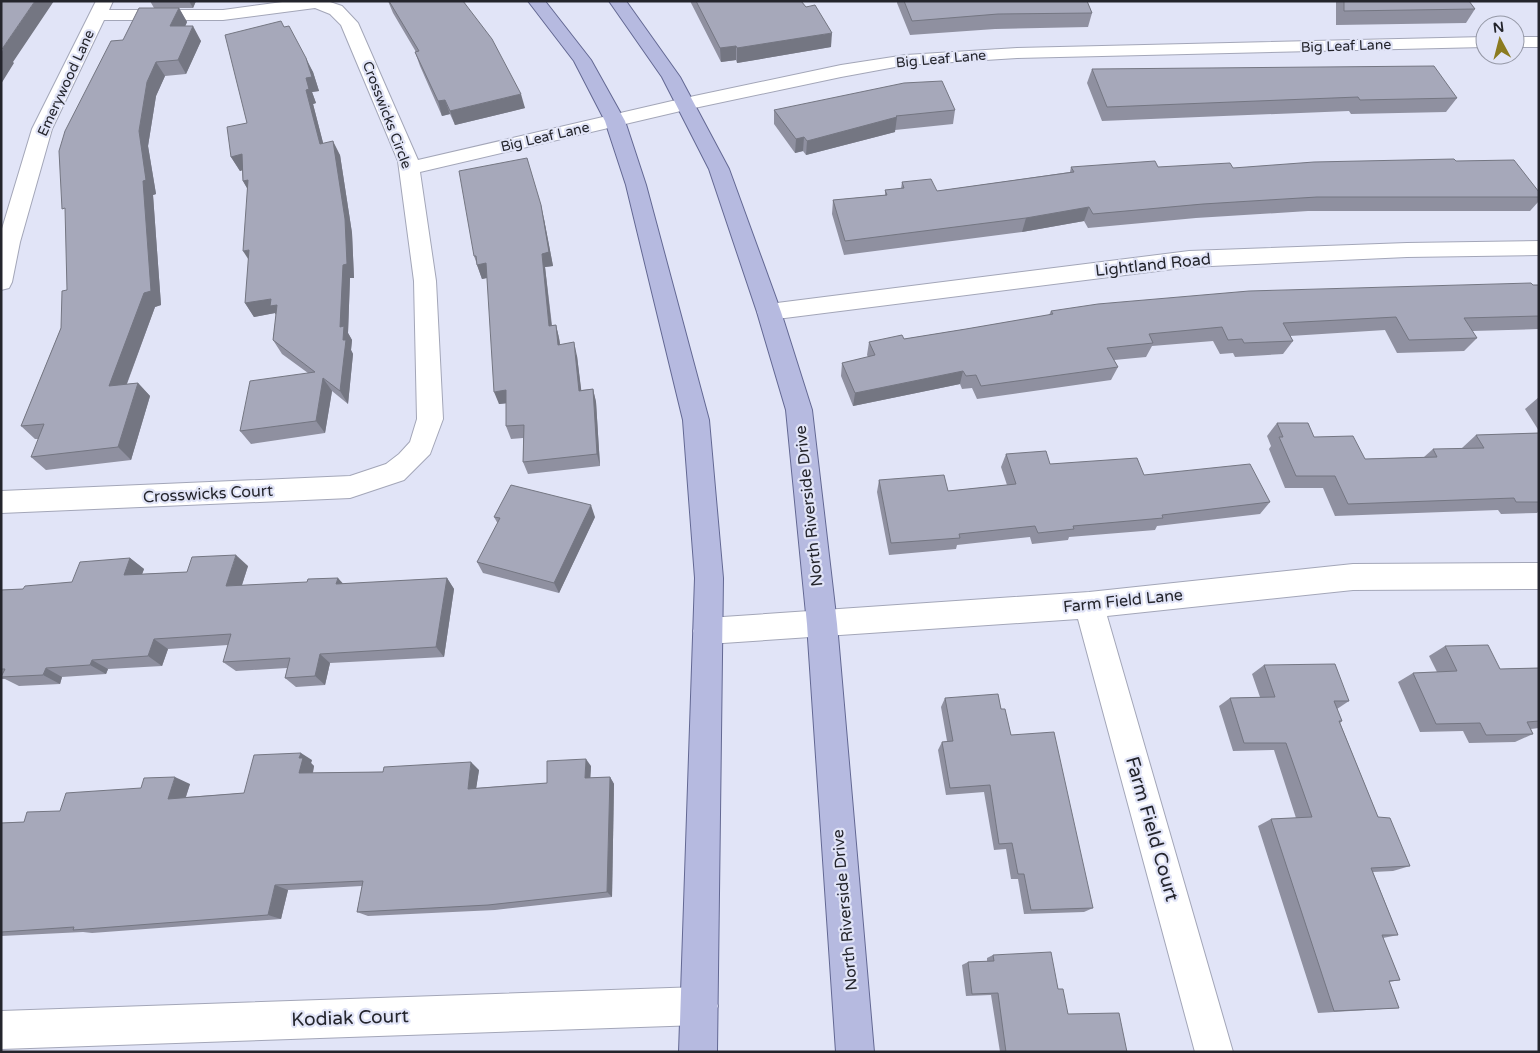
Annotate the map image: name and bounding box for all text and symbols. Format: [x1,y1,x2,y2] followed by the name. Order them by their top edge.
[1475,15,1525,65] north arrow
[1492,18,1505,37] text: N
[34,27,98,139] street label: Emerywood Lane
[1300,36,1392,56] street label: Big Leaf Lane
[895,47,987,71] street label: Big Leaf Lane
[359,59,415,171] street label: Crosswicks Circle
[499,119,591,155] street label: Big Leaf Lane
[1094,249,1212,281] street label: Lightland Road
[791,424,827,588] street label: North Riverside Drive
[142,481,274,507] street label: Crosswicks Court
[1062,585,1184,617] street label: Farm Field Lane
[1121,754,1183,904] street label: Farm Field Court
[828,829,862,991] street label: North Riverside Drive
[291,1005,409,1031] street label: Kodiak Court

